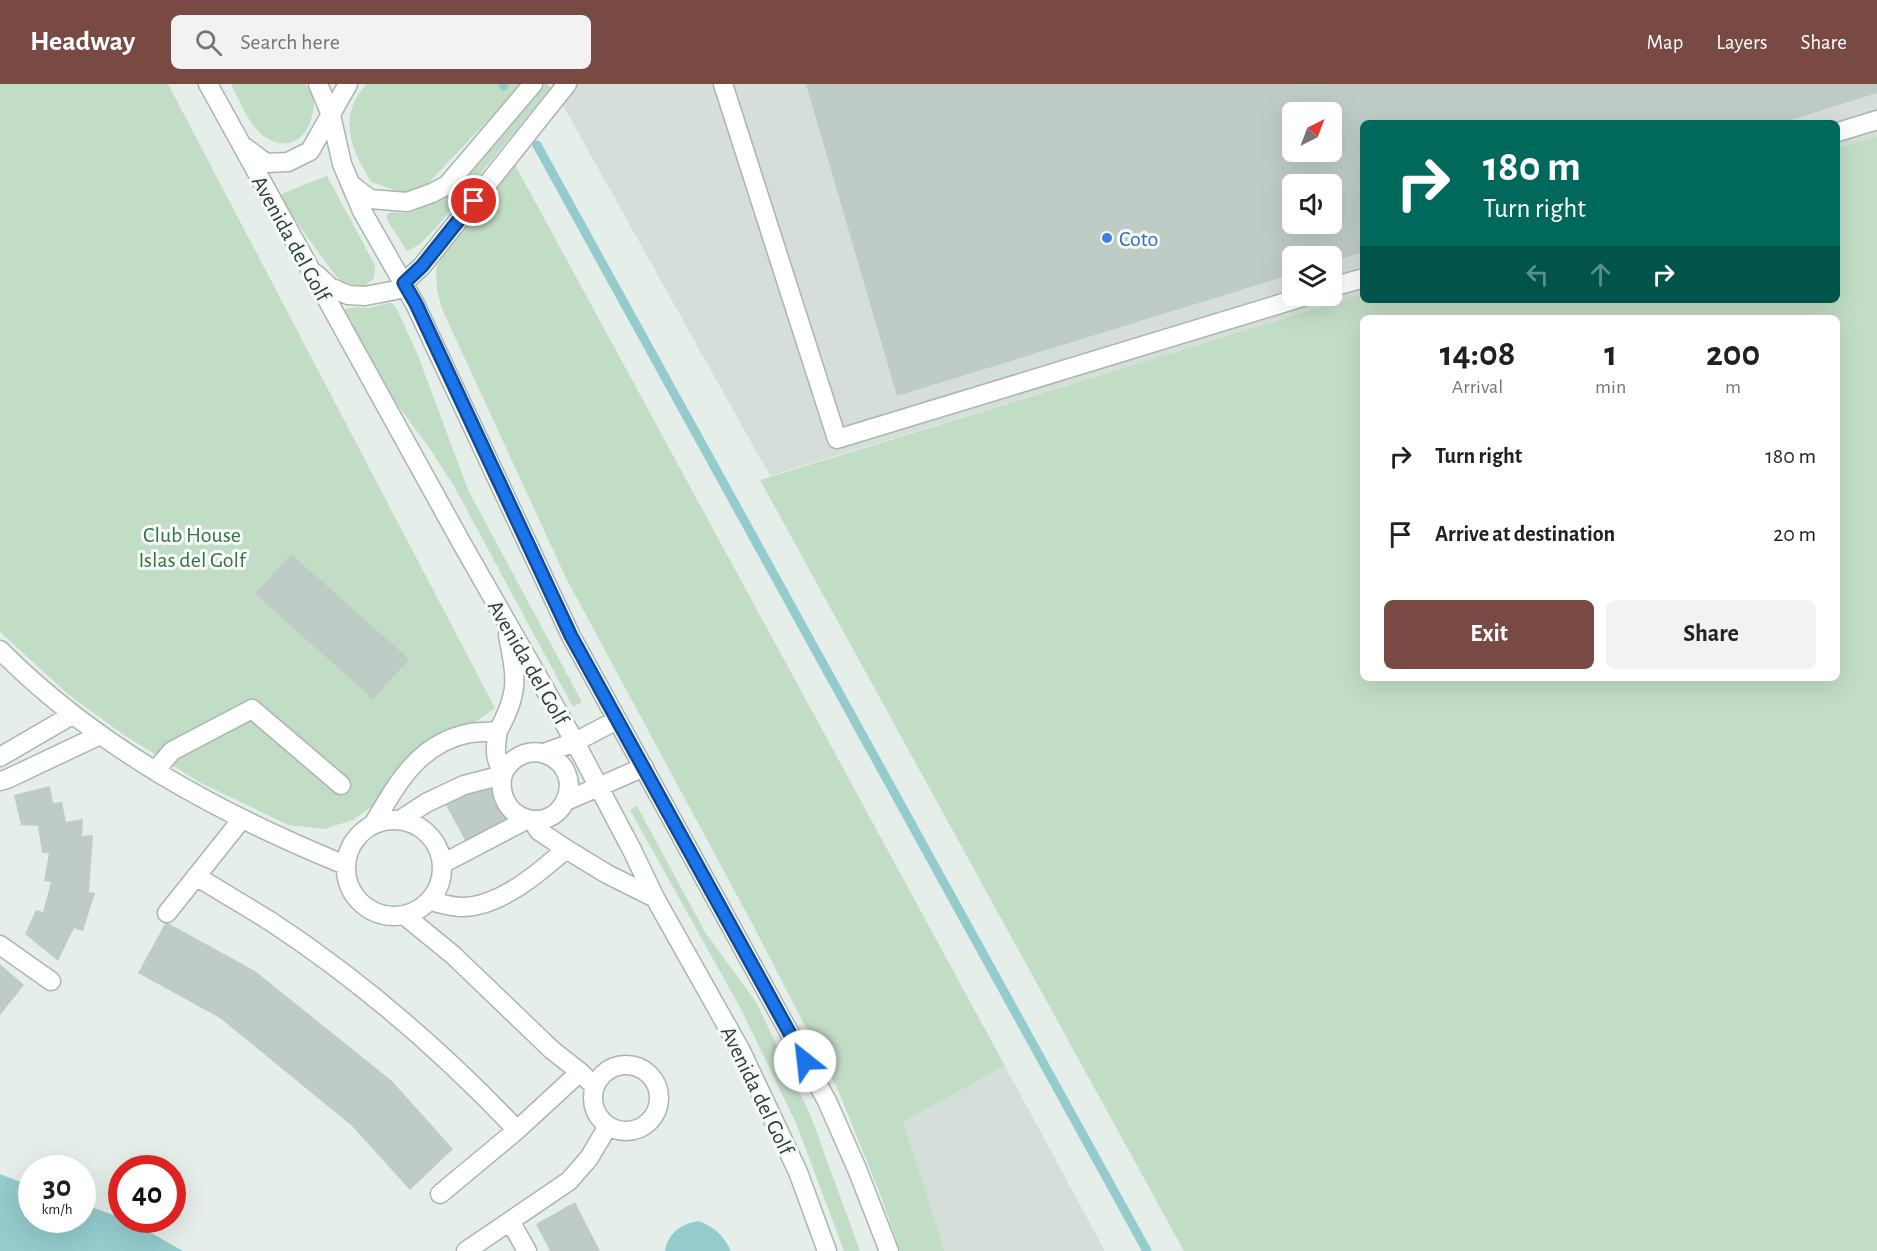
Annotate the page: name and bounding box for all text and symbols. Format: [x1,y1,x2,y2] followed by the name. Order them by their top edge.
[171,15,591,69] search box
[192,26,225,59] icon: search
[30,28,135,56] text: Headway
[240,31,340,53] text: Search here
[1647,32,1683,53] text: Map
[1716,32,1767,53] text: Layers
[1800,32,1847,53] text: Share
[1282,102,1342,162] north arrow
[1282,102,1342,306] map controls
[1384,144,1462,222] icon: right
[1483,146,1581,188] text: 180 m
[248,172,335,306] street label: Avenida del Golf
[1282,174,1342,234] button: sound
[448,175,499,226] pin
[457,184,490,217] icon: arrive
[1483,195,1586,222] text: Turn right
[1119,228,1158,250] place label: Coto
[1100,231,1114,245] marker: Coto
[1282,246,1342,306] button: layers
[1521,258,1554,291] icon: left
[1584,258,1617,291] icon: ahead
[1647,258,1680,291] icon: right
[1440,336,1515,372] text: 14:08
[1604,336,1617,372] text: 1
[1706,336,1760,372] text: 200
[1452,377,1503,397] text: Arrival
[1595,377,1626,397] text: min
[1725,377,1741,397] text: m
[1384,440,1417,473] icon: right
[1435,445,1522,467] text: Turn right
[1765,445,1816,467] text: 180 m
[1384,518,1417,551] icon: arrive
[1435,523,1615,545] text: Arrive at destination
[1773,523,1816,545] text: 20 m
[138,524,247,571] park label: Club House Islas del Golf
[484,597,573,730] street label: Avenida del Golf
[1384,600,1594,669] button: Exit
[1606,600,1816,669] button: Share
[717,1023,798,1159] street label: Avenida del Golf
[773,1029,837,1093] position arrow
[108,1155,186,1233] speed limit sign: 40
[43,1172,71,1202] text: 30
[42,1202,72,1217] text: km/h

